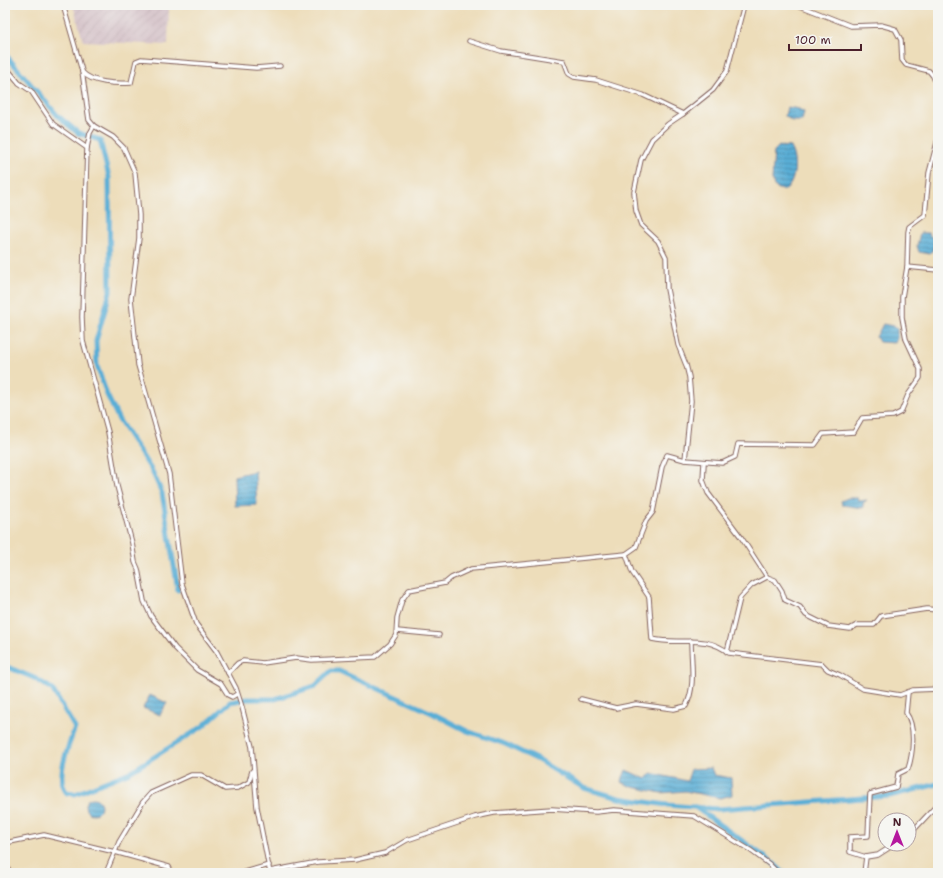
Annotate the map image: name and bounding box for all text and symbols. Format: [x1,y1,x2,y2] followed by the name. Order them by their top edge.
[789,26,861,52] scale bar
[795,32,831,48] text: 100 m
[877,812,917,852] north arrow
[893,815,902,830] text: N

